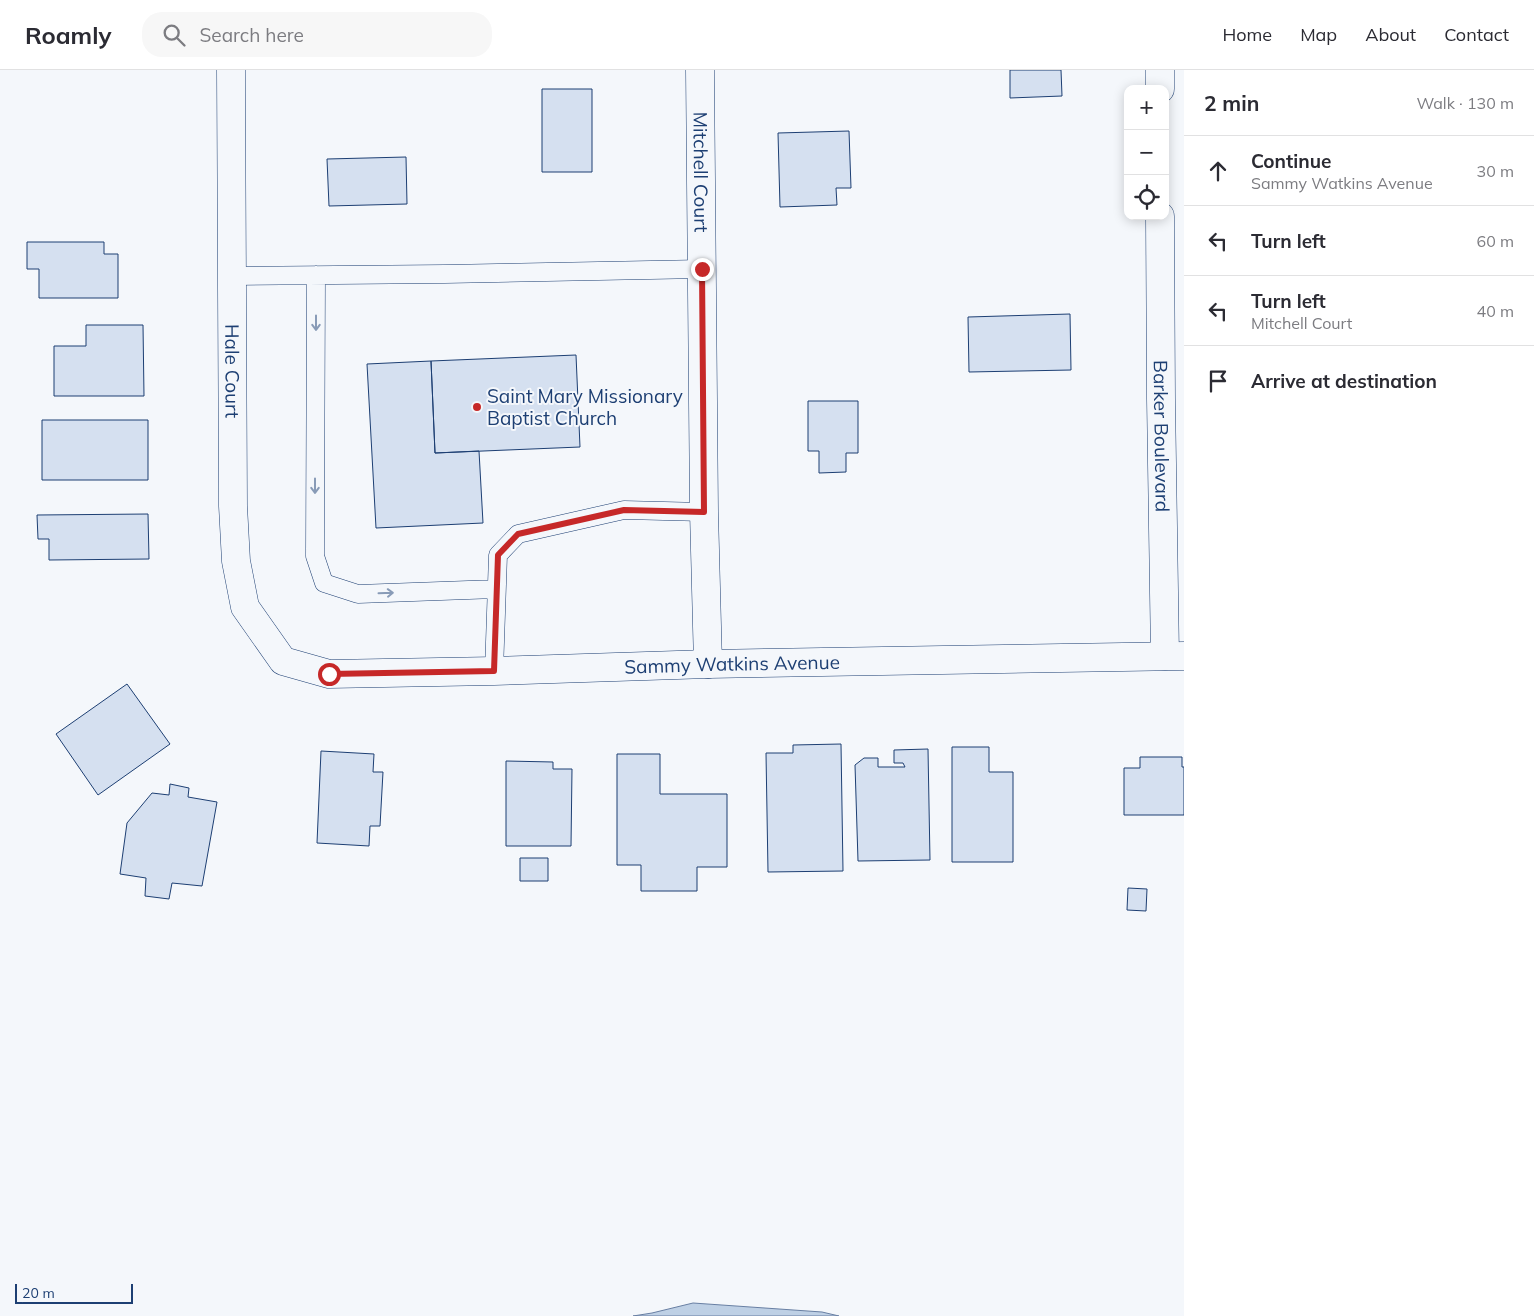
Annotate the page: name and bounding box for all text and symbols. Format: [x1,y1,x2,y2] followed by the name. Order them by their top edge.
[142,12,492,57] search box
[25,20,112,50] text: Roamly
[160,21,188,49] icon: search
[200,23,304,47] text: Search here
[1222,23,1272,46] text: Home
[1300,23,1337,46] text: Map
[1365,23,1416,46] text: About
[1444,23,1509,46] text: Contact
[1124,85,1169,220] map controls
[1124,85,1169,130] button: +
[1204,90,1259,116] text: 2 min
[1416,93,1514,113] text: Walk · 130 m
[688,112,713,233] street label: Mitchell Court
[1124,130,1169,175] button: −
[1251,149,1331,173] text: Continue
[1204,157,1232,185] icon: ahead
[1477,161,1514,181] text: 30 m
[1251,173,1433,193] text: Sammy Watkins Avenue
[1124,175,1169,220] button: locate
[1204,227,1232,255] icon: left
[1251,229,1326,253] text: Turn left
[1477,231,1514,251] text: 60 m
[691,258,714,281] route end
[1251,289,1326,313] text: Turn left
[1204,297,1232,325] icon: left
[1477,301,1514,321] text: 40 m
[1251,313,1352,333] text: Mitchell Court
[311,315,321,331] one-way arrow
[220,324,245,418] street label: Hale Court
[1149,360,1175,512] street label: Barker Boulevard
[1204,367,1232,395] icon: arrive
[1251,369,1437,393] text: Arrive at destination
[487,384,683,430] place label: Saint Mary Missionary Baptist Church
[471,401,483,413] marker: Saint Mary Missionary Baptist Church
[310,478,320,494] one-way arrow
[378,588,394,598] one-way arrow
[624,650,840,679] street label: Sammy Watkins Avenue
[318,663,341,686] route start
[15,1281,132,1304] scale bar
[22,1284,55,1302] text: 20 m

